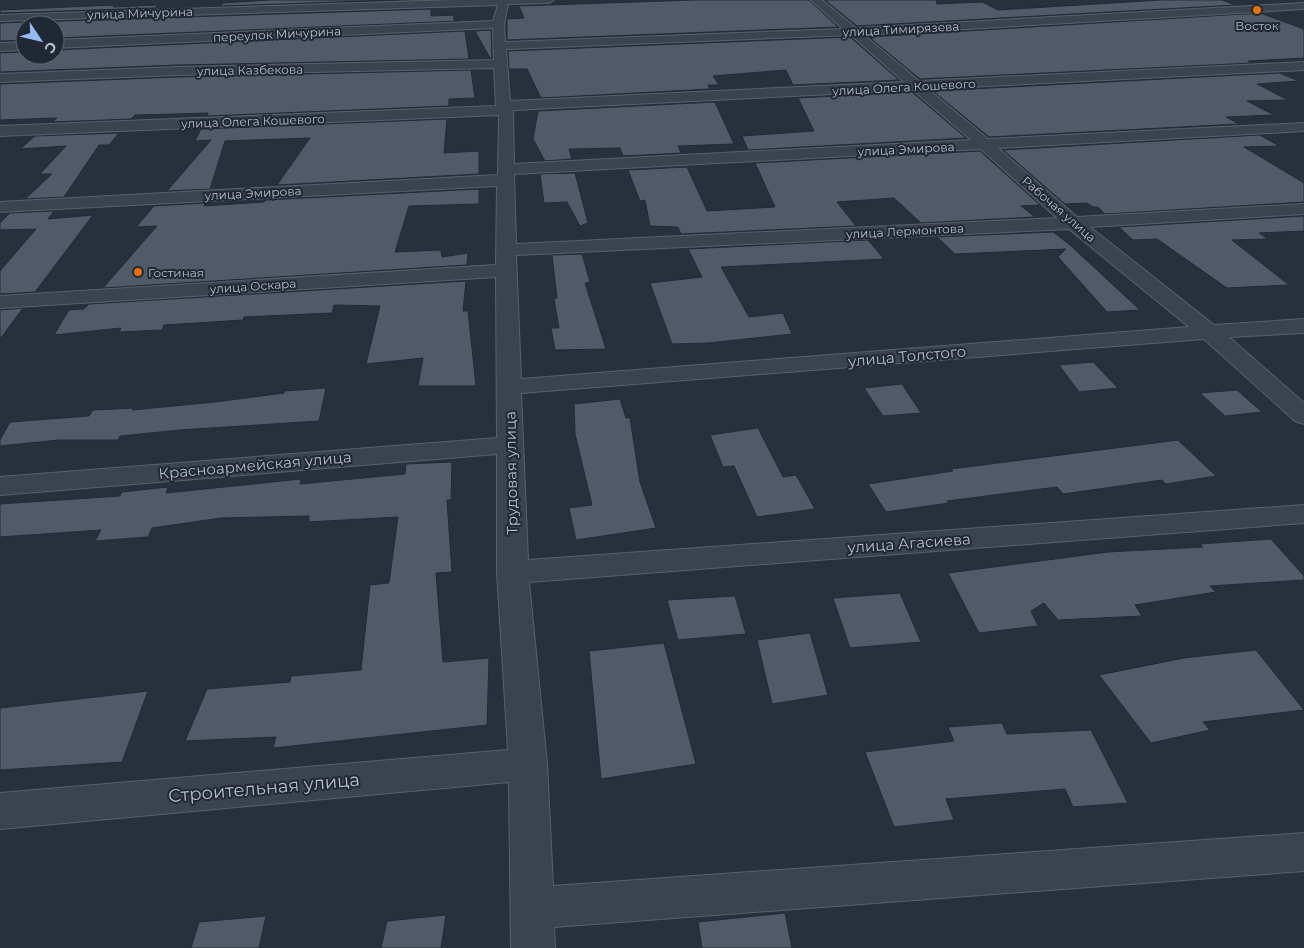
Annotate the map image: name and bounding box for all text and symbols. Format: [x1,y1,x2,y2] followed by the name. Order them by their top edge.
[86,4,193,22] street label: улица Мичурина
[1251,4,1263,16] marker: Восток
[15,15,65,65] north arrow
[841,18,960,40] street label: улица Тимирязева
[1235,18,1279,33] place label: Восток
[213,23,341,45] street label: переулок Мичурина
[40,38,61,57] text: С
[196,62,303,78] street label: улица Казбекова
[831,76,976,98] street label: улица Олега Кошевого
[180,111,325,131] street label: улица Олега Кошевого
[856,139,955,159] street label: улица Эмирова
[1019,173,1099,245] street label: Рабочая улица
[203,183,302,203] street label: улица Эмирова
[845,220,964,242] street label: улица Лермонтова
[148,265,204,280] place label: Гостиная
[132,266,144,278] marker: Гостиная
[208,275,297,297] street label: улица Оскара
[846,341,967,371] street label: улица Толстого
[500,411,522,535] street label: Трудовая улица
[158,447,352,483] street label: Красноармейская улица
[846,529,971,557] street label: улица Агасиева
[167,769,361,807] street label: Строительная улица

